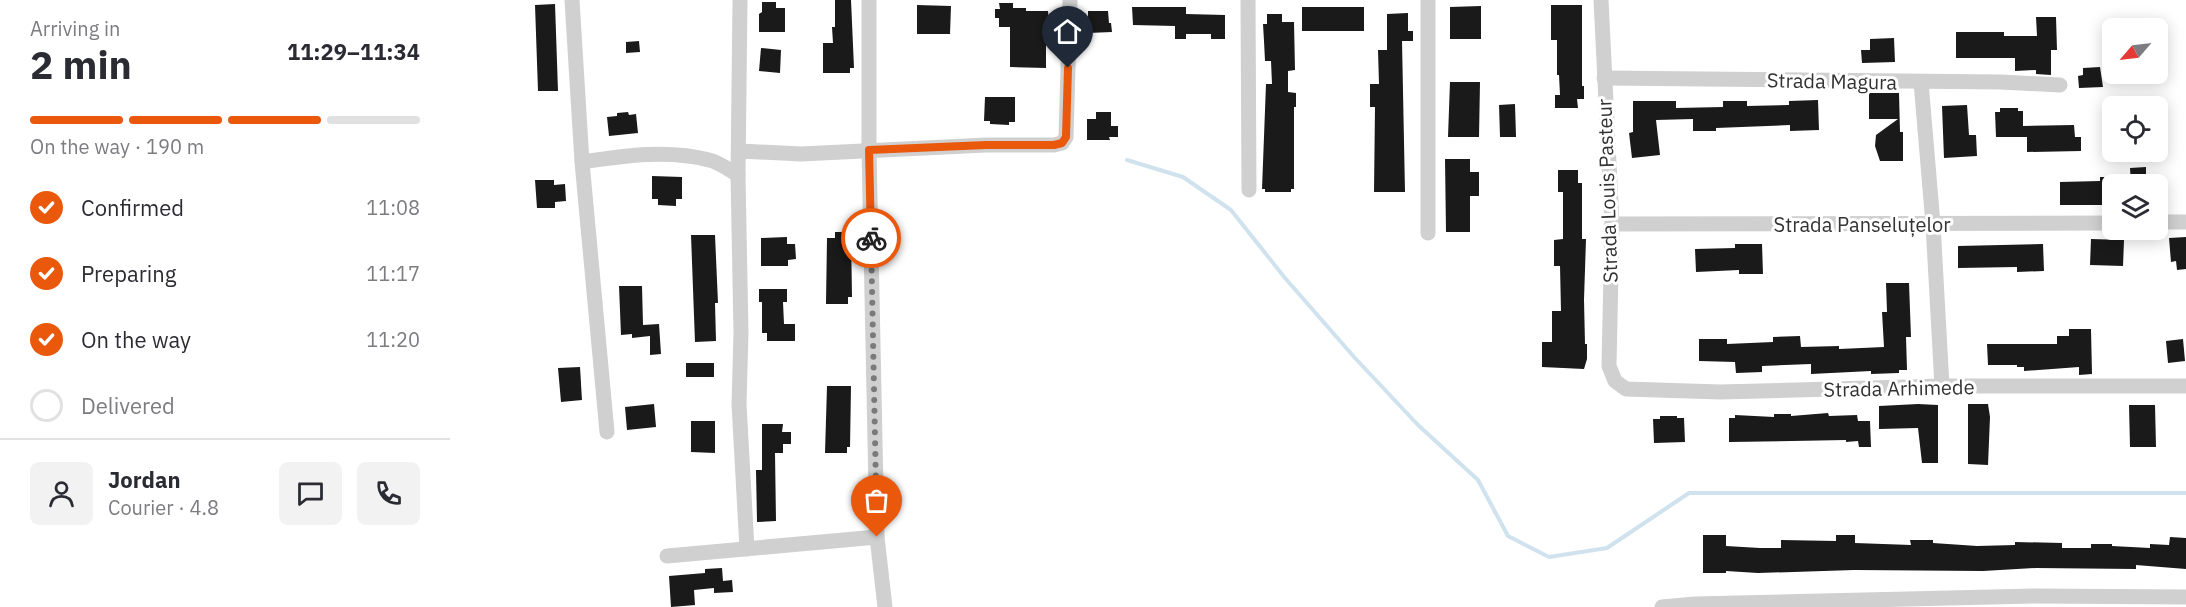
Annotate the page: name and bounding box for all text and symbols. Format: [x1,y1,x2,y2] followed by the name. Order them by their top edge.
[1042,6,1093,68] pin
[30,15,120,42] text: Arriving in
[1051,15,1084,48] icon: home
[2102,18,2168,84] north arrow
[2102,18,2168,240] map controls
[287,37,420,66] text: 11:29–11:34
[30,39,132,90] text: 2 min
[1767,66,1898,96] street label: Strada Magura
[2102,96,2168,162] button: locate
[1590,98,1624,284] street label: Strada Louis Pasteur
[30,133,204,160] text: On the way · 190 m
[2102,174,2168,240] button: layers
[30,191,63,224] icon: check
[81,193,184,222] text: Confirmed
[366,194,420,221] text: 11:08
[841,208,901,268] courier
[1774,211,1950,238] street label: Strada Panseluțelor
[855,222,888,255] icon: bike
[30,257,63,290] icon: check
[81,259,176,288] text: Preparing
[366,260,420,287] text: 11:17
[30,323,63,356] icon: check
[81,325,191,354] text: On the way
[366,326,420,353] text: 11:20
[1823,373,1975,403] street label: Strada Arhimede
[81,391,175,420] text: Delivered
[30,462,93,525] button: person
[279,462,342,525] button: chat
[357,462,420,525] button: phone
[108,465,181,494] text: Jordan
[851,475,902,537] pin
[860,484,893,517] icon: bag
[108,494,219,521] text: Courier · 4.8

